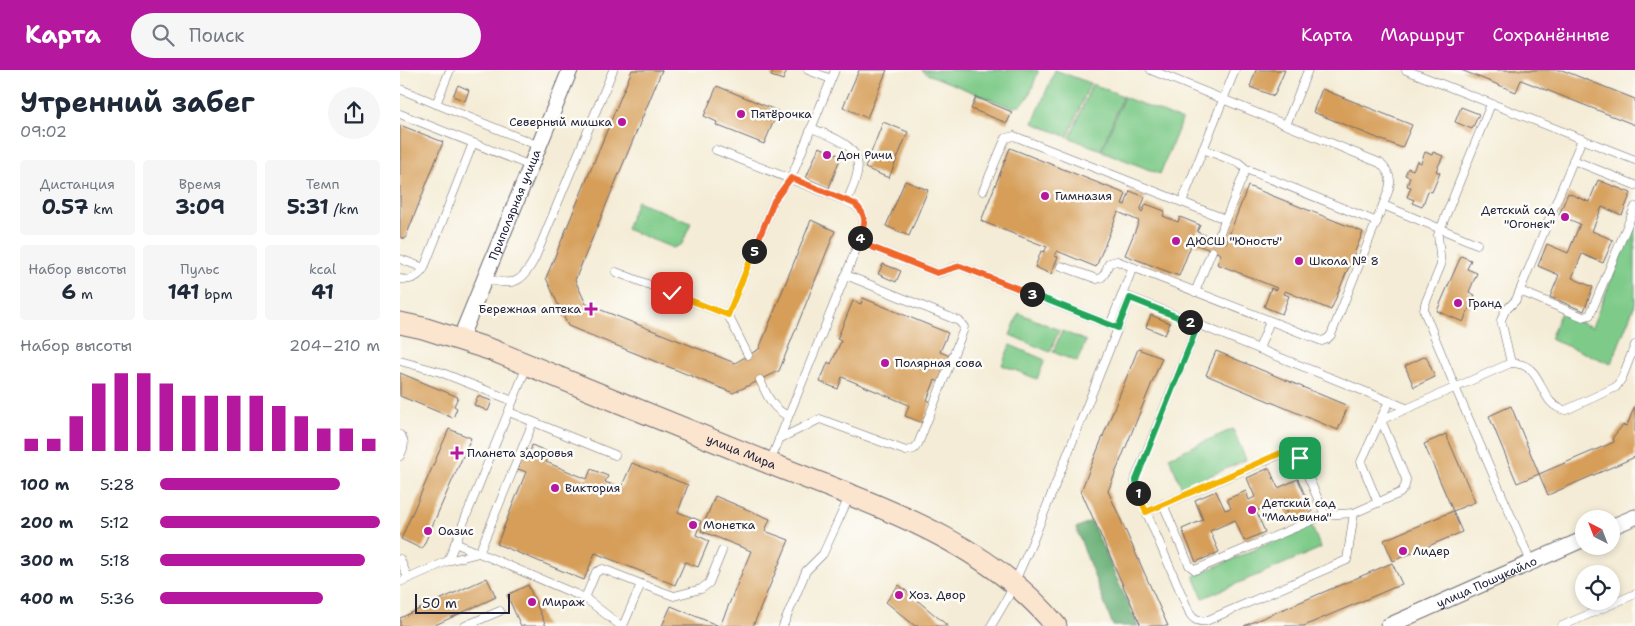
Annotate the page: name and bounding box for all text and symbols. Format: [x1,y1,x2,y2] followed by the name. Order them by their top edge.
[131,13,481,58] search box
[25,19,101,51] text: Карта
[149,21,177,49] icon: search
[189,23,244,48] text: Поиск
[1301,23,1352,47] text: Карта
[1380,23,1464,47] text: Маршрут
[1492,23,1610,47] text: Сохранённые
[20,83,255,121] text: Утренний забег
[328,87,380,139] button: share
[751,106,812,122] place label: Пятёрочка
[735,108,747,120] marker: Пятёрочка
[509,114,613,130] place label: Северный мишка
[616,116,628,128] marker: Северный мишка
[20,121,67,142] text: 09:02
[485,147,545,262] street label: Приполярная улица
[837,147,893,163] place label: Дон Ричи
[821,149,833,161] marker: Дон Ричи
[40,175,115,193] text: Дистанция
[179,175,221,193] text: Время
[306,175,340,193] text: Темп
[1055,188,1112,204] place label: Гимназия
[1039,190,1051,202] marker: Гимназия
[42,193,89,221] text: 0.57
[175,193,225,221] text: 3:09
[287,193,329,221] text: 5:31
[89,200,113,218] text: km
[329,200,359,218] text: /km
[1481,202,1555,232] place label: Детский сад "Огонек"
[1559,211,1571,223] marker: Детский сад "Огонек"
[848,226,872,250] pin: 4
[856,229,865,247] text: 4
[1186,233,1282,249] place label: ДЮСШ "Юность"
[1170,235,1182,247] marker: ДЮСШ "Юность"
[742,238,766,264] pin: 5
[750,242,759,260] text: 5
[1309,253,1379,269] place label: Школа № 8
[1293,255,1305,267] marker: Школа № 8
[28,260,126,278] text: Набор высоты
[180,260,220,278] text: Пульс
[309,260,336,278] text: kcal
[651,272,693,314] pin
[62,278,76,306] text: 6
[168,278,200,306] text: 141
[311,278,334,306] text: 41
[658,279,686,307] icon: check
[1020,282,1044,306] pin: 3
[76,285,93,303] text: m
[200,285,232,303] text: bpm
[1028,285,1037,303] text: 3
[1468,295,1502,311] place label: Гранд
[1452,297,1464,309] marker: Гранд
[479,301,582,317] place label: Бережная аптека
[585,303,597,315] marker: Бережная аптека
[1178,310,1202,334] pin: 2
[1186,313,1195,331] text: 2
[20,335,132,356] text: Набор высоты
[289,335,380,356] text: 204–210 m
[895,355,983,371] place label: Полярная сова
[879,357,891,369] marker: Полярная сова
[704,431,779,473] street label: улица Мира
[1279,437,1321,479] pin
[1286,444,1314,472] icon: arrive
[467,445,573,461] place label: Планета здоровья
[451,447,463,459] marker: Планета здоровья
[20,474,69,495] text: 100 m
[100,474,135,495] text: 5:28
[565,480,620,496] place label: Виктория
[1126,480,1150,506] pin: 1
[549,482,561,494] marker: Виктория
[1135,484,1142,502] text: 1
[1262,495,1336,525] place label: Детский сад "Мальвина"
[1246,504,1258,516] marker: Детский сад "Мальвина"
[1575,510,1620,555] north arrow
[1575,510,1620,610] map controls
[20,512,73,533] text: 200 m
[100,512,130,533] text: 5:12
[703,517,756,533] place label: Монетка
[687,519,699,531] marker: Монетка
[438,523,474,539] place label: Оазис
[422,525,434,537] marker: Оазис
[1413,543,1450,559] place label: Лидер
[1397,545,1409,557] marker: Лидер
[20,550,74,571] text: 300 m
[100,550,130,571] text: 5:18
[1434,553,1539,611] street label: улица Пошукайло
[1575,565,1620,610] button: locate
[909,587,966,603] place label: Хоз. Двор
[20,588,74,609] text: 400 m
[100,588,135,609] text: 5:36
[893,589,905,601] marker: Хоз. Двор
[415,591,510,614] scale bar
[422,594,457,612] text: 50 m
[542,594,585,610] place label: Мираж
[526,596,538,608] marker: Мираж

